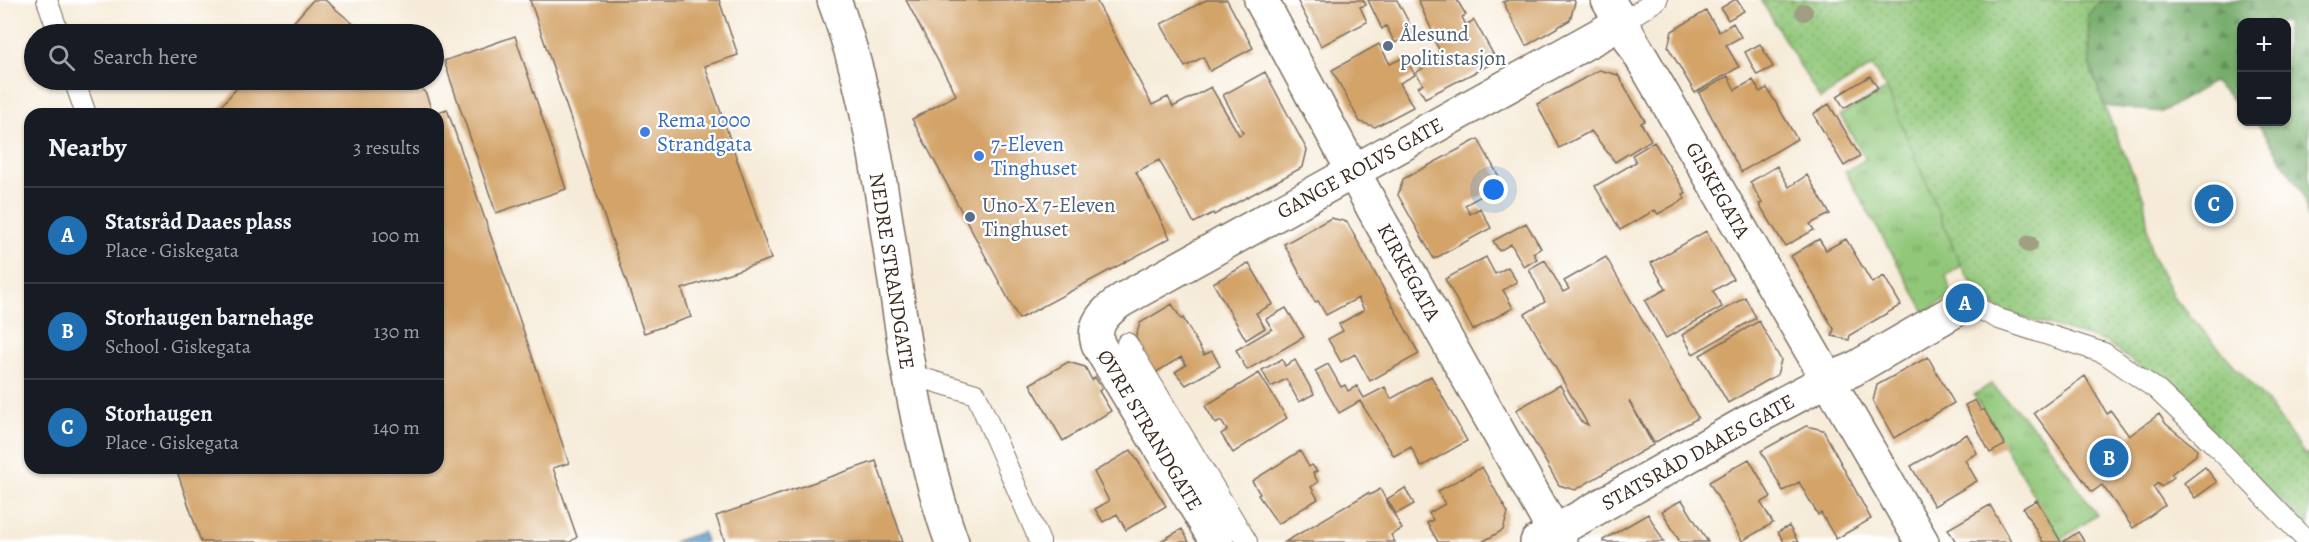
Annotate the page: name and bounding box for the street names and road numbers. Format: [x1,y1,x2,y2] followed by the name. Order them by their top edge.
[1272,111,1448,225] street label: GANGE ROLVS GATE
[1679,137,1757,244] street label: GISKEGATA
[863,171,921,371] street label: NEDRE STRANDGATE
[1371,218,1448,327] street label: KIRKEGATA
[1091,344,1209,516] street label: ØVRE STRANDGATE
[1596,387,1800,517] street label: STATSRÅD DAAES GATE

